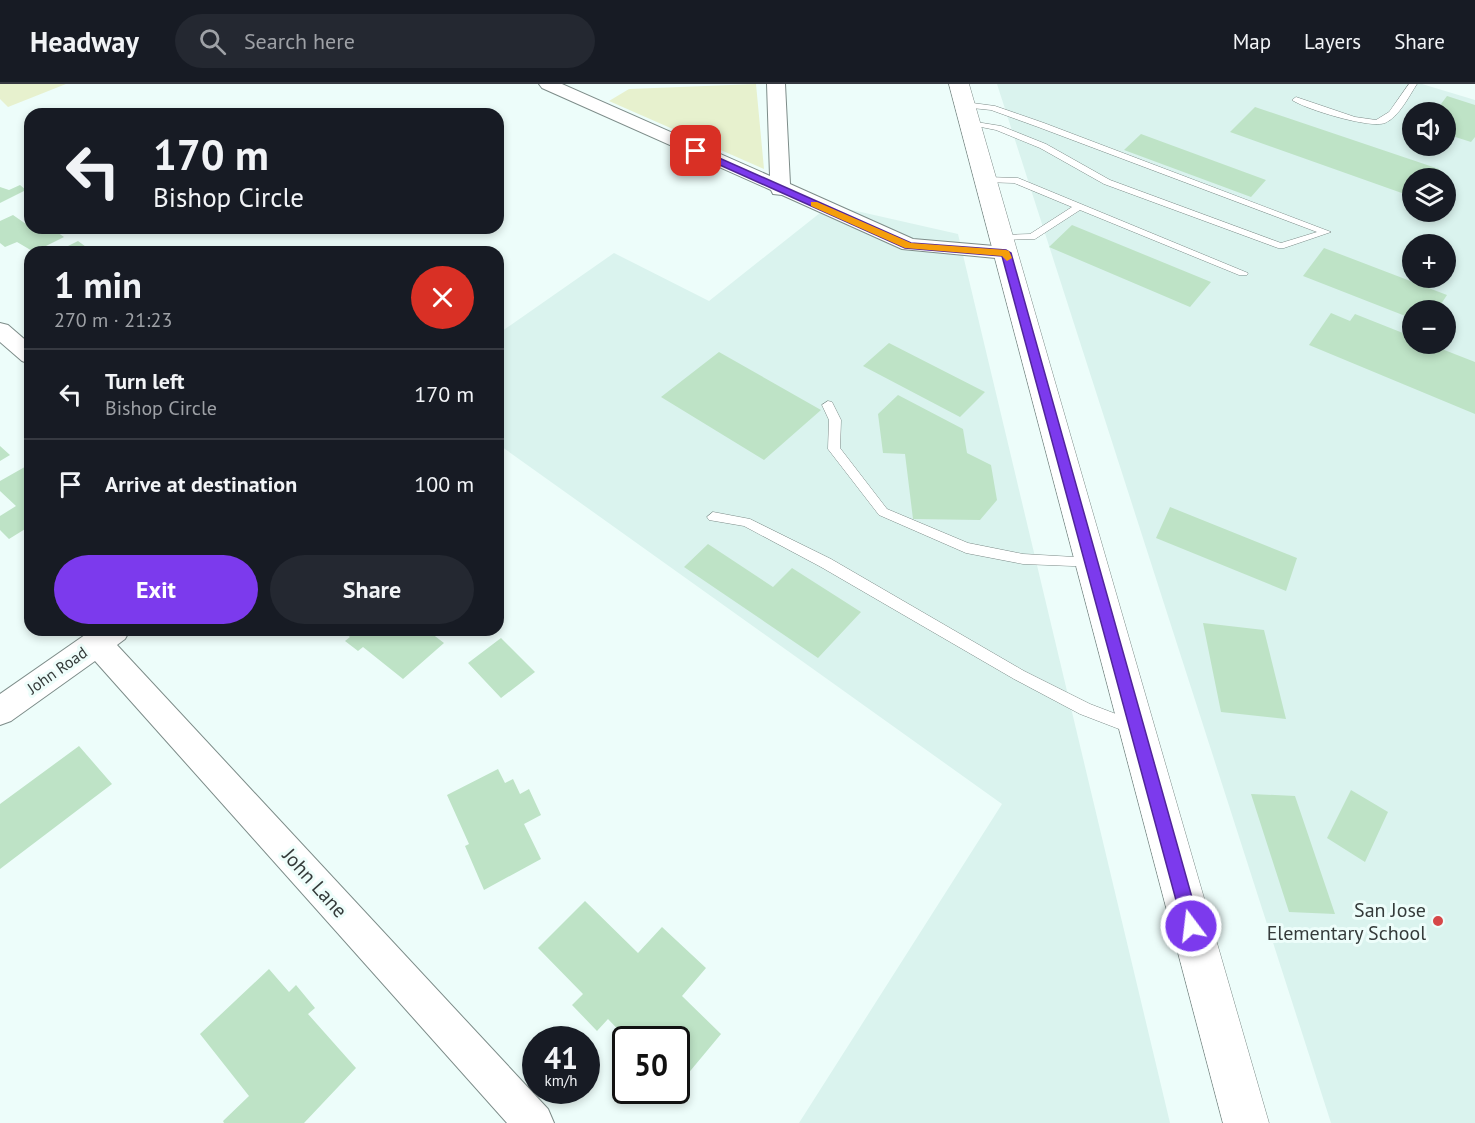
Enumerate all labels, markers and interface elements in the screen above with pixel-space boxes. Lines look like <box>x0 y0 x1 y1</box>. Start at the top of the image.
search box <box>175 14 595 68</box>
text: Headway <box>30 23 139 60</box>
icon: search <box>196 25 229 58</box>
text: Search here <box>244 27 355 55</box>
text: Map <box>1233 28 1271 55</box>
text: Layers <box>1304 28 1361 55</box>
text: Share <box>1394 28 1445 55</box>
map controls <box>1402 102 1456 354</box>
button: sound <box>1402 102 1456 156</box>
pin <box>670 125 721 176</box>
text: 170 m <box>153 127 269 182</box>
icon: left <box>54 132 132 210</box>
icon: arrive <box>679 134 712 167</box>
button: layers <box>1402 168 1456 222</box>
text: Bishop Circle <box>153 180 304 214</box>
button: + <box>1402 234 1456 288</box>
text: 1 min <box>54 261 142 308</box>
button: close <box>411 266 474 329</box>
button: − <box>1402 300 1456 354</box>
text: 270 m · 21:23 <box>54 307 172 333</box>
text: Turn left <box>105 367 185 395</box>
icon: left <box>54 378 87 411</box>
text: 170 m <box>414 380 474 408</box>
text: Bishop Circle <box>105 395 217 421</box>
icon: arrive <box>54 468 87 501</box>
text: Arrive at destination <box>105 470 297 498</box>
text: 100 m <box>414 470 474 498</box>
button: Exit <box>54 555 258 624</box>
button: Share <box>270 555 474 624</box>
street label: John Road <box>22 642 91 699</box>
street label: John Lane <box>276 842 353 923</box>
position arrow <box>1159 894 1223 958</box>
place label: San Jose Elementary School <box>1267 897 1426 946</box>
marker: San Jose Elementary School <box>1431 914 1445 928</box>
speed limit sign: 50 <box>612 1026 690 1104</box>
text: 41 <box>544 1038 578 1077</box>
text: km/h <box>545 1071 577 1090</box>

